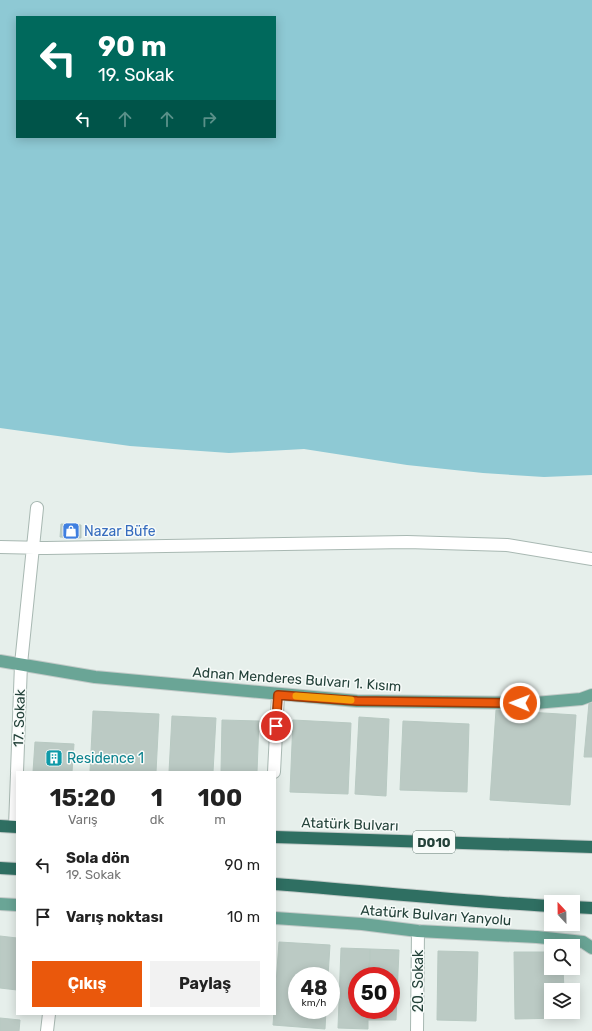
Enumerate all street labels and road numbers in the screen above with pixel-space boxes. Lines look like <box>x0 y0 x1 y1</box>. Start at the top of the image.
street label: Adnan Menderes Bulvarı 1. Kısım <box>192 664 402 695</box>
street label: 17. Sokak <box>10 688 29 747</box>
street label: Atatürk Bulvarı <box>301 814 399 835</box>
road number: D010 <box>413 831 455 853</box>
street label: Atatürk Bulvarı Yanyolu <box>360 902 512 929</box>
street label: 20. Sokak <box>410 949 427 1012</box>

